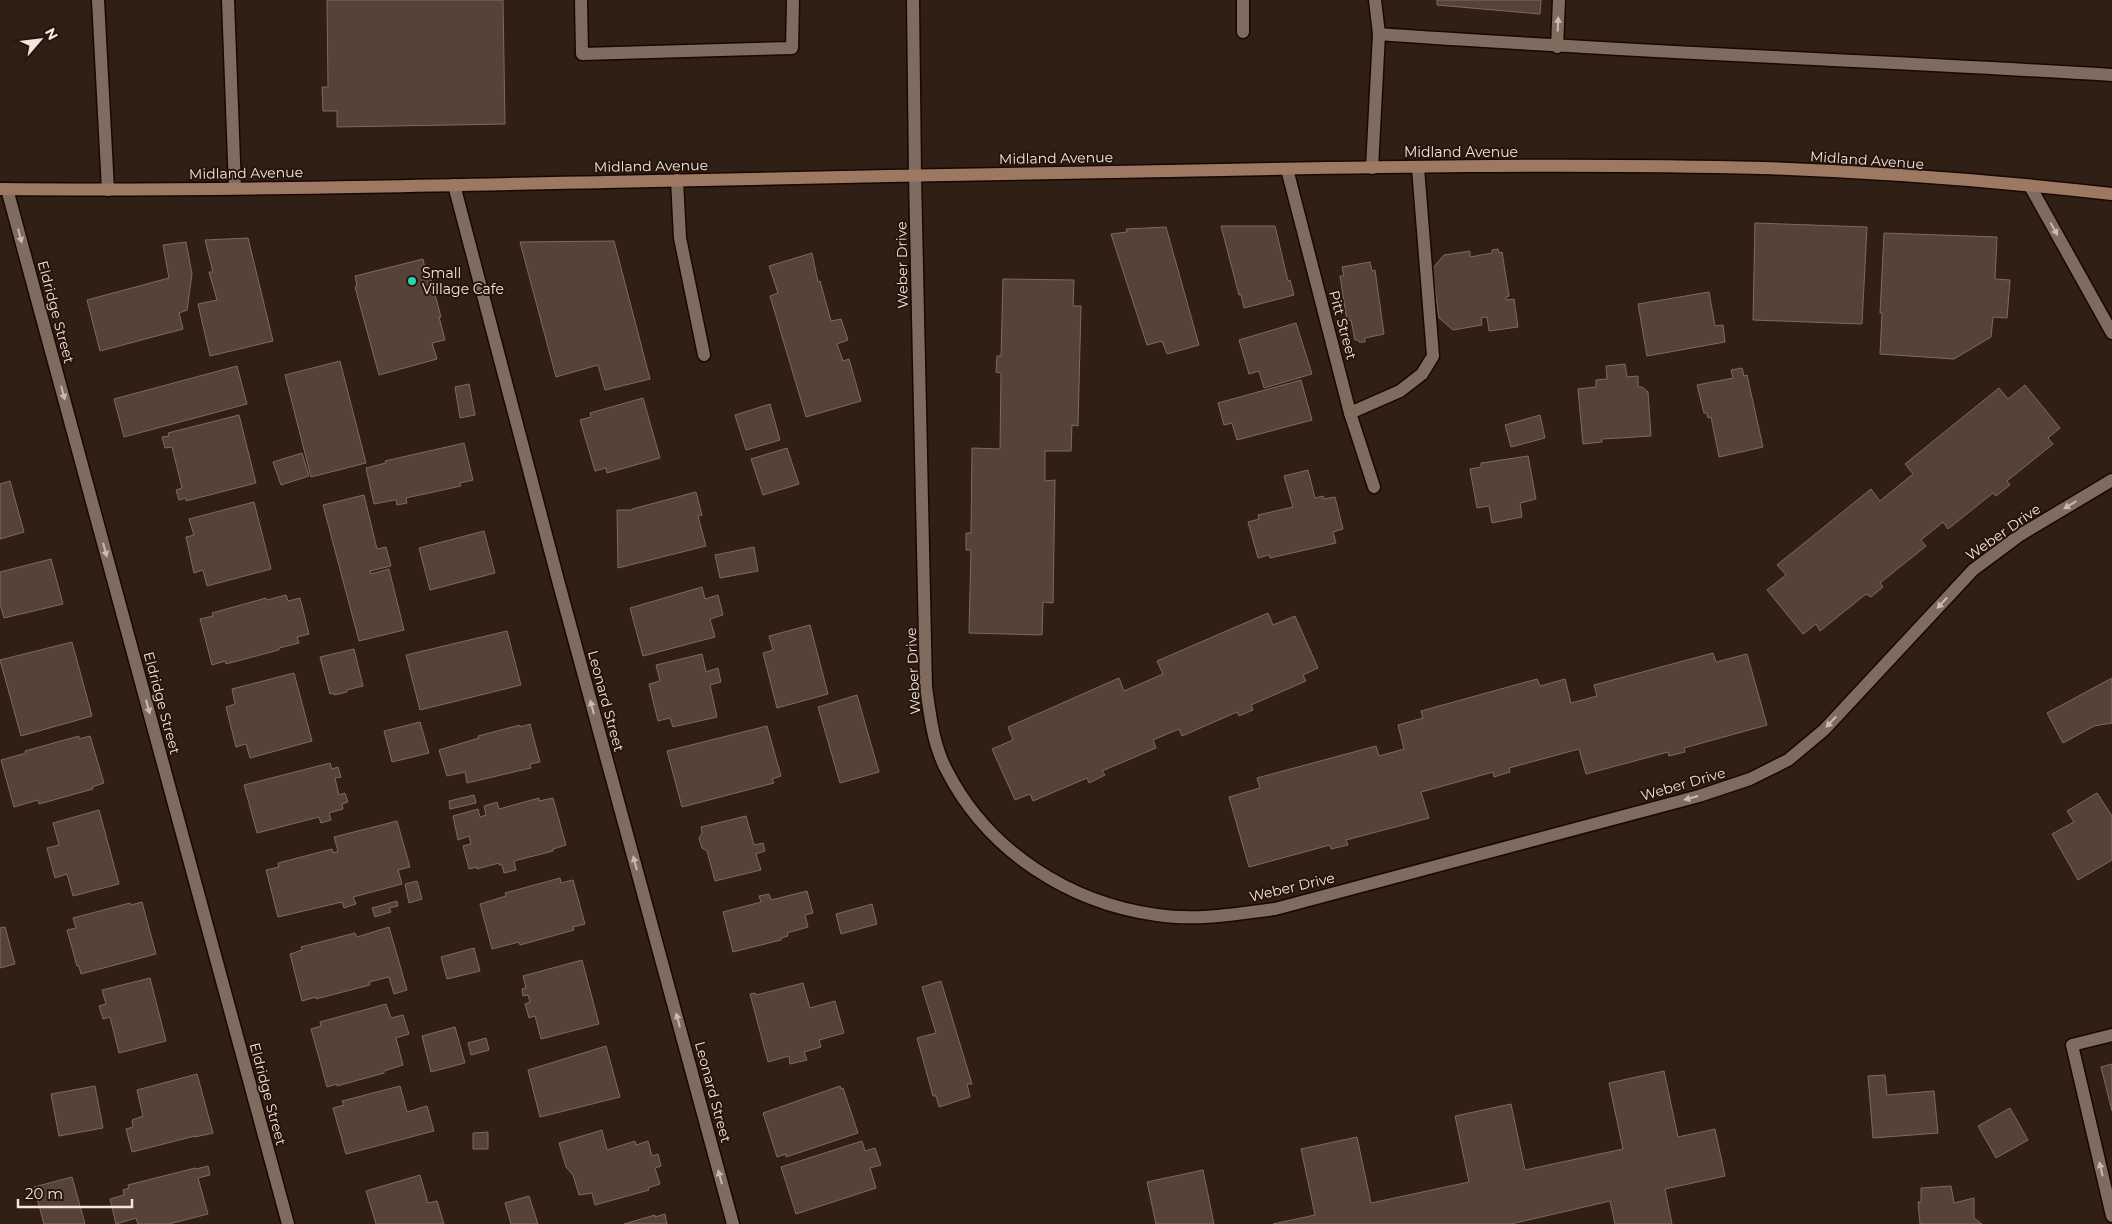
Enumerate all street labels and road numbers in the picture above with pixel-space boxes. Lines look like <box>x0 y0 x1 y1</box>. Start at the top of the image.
street label: Midland Avenue <box>1404 143 1518 161</box>
street label: Midland Avenue <box>1809 147 1925 173</box>
street label: Midland Avenue <box>999 148 1113 168</box>
street label: Midland Avenue <box>594 156 708 176</box>
street label: Midland Avenue <box>189 163 303 183</box>
street label: Weber Drive <box>892 221 912 309</box>
street label: Eldridge Street <box>34 259 78 366</box>
street label: Pitt Street <box>1325 288 1361 362</box>
street label: Weber Drive <box>1962 500 2044 564</box>
street label: Weber Drive <box>902 627 924 715</box>
street label: Leonard Street <box>584 648 628 754</box>
street label: Eldridge Street <box>140 650 184 757</box>
street label: Weber Drive <box>1639 763 1727 805</box>
street label: Weber Drive <box>1248 868 1336 906</box>
street label: Leonard Street <box>691 1039 735 1145</box>
street label: Eldridge Street <box>246 1041 290 1148</box>

